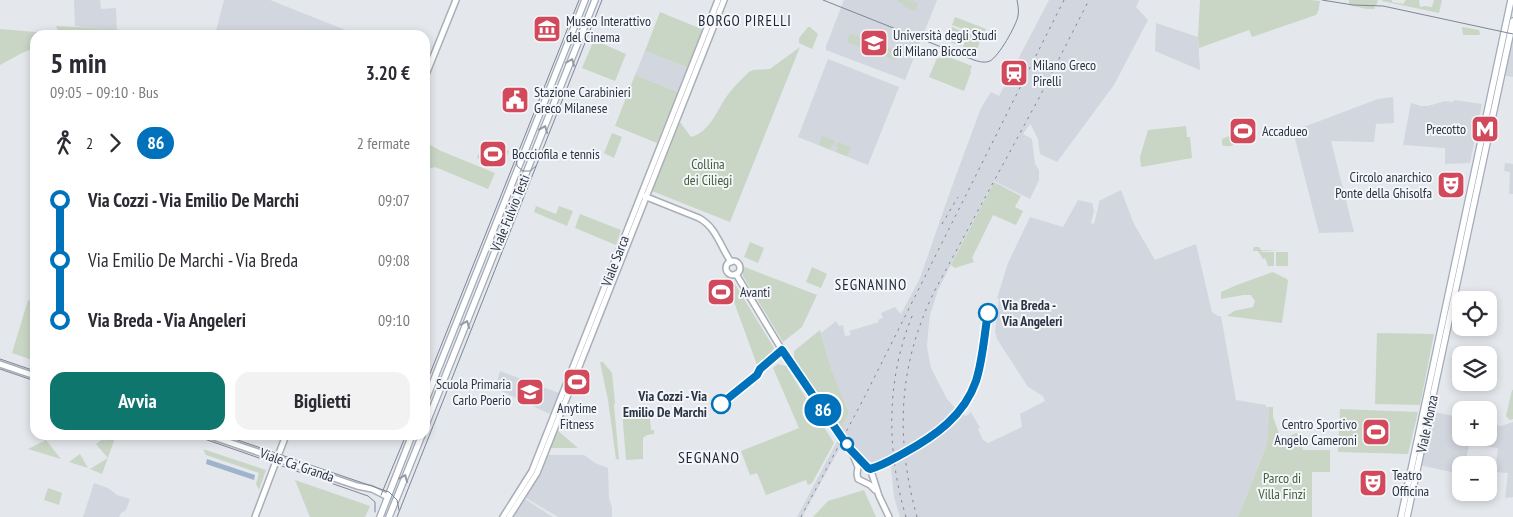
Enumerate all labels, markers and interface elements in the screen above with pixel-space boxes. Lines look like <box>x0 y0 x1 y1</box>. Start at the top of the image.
district label: BORGO PIRELLI <box>698 11 792 30</box>
place label: Museo Interattivo del Cinema <box>566 12 651 46</box>
museum icon: Museo Interattivo del Cinema <box>532 14 562 44</box>
place label: Università degli Studi di Milano Bicocca <box>893 26 997 60</box>
school or university icon: Università degli Studi di Milano Bicocca <box>859 28 889 58</box>
text: 5 min <box>50 44 107 81</box>
place label: Milano Greco Pirelli <box>1033 56 1096 90</box>
one-way arrow <box>565 58 575 66</box>
station icon: Milano Greco Pirelli <box>999 58 1029 88</box>
text: 3.20 € <box>366 61 410 85</box>
text: 09:05 – 09:10 · Bus <box>50 82 158 102</box>
place label: Stazione Carabinieri Greco Milanese <box>534 83 631 117</box>
public building icon: Stazione Carabinieri Greco Milanese <box>500 85 530 115</box>
metro station icon: Precotto <box>1470 114 1500 144</box>
sports icon: Accadueo <box>1228 116 1258 146</box>
place label: Precotto <box>1426 120 1466 138</box>
place label: Accadueo <box>1262 122 1308 140</box>
one-way arrow <box>538 125 548 134</box>
icon: walk <box>50 129 78 157</box>
icon: forward <box>101 129 129 157</box>
text: 86 <box>147 131 164 154</box>
text: 2 <box>86 133 93 153</box>
text: 2 fermate <box>357 133 410 153</box>
sports icon: Bocciofila e tennis <box>478 139 508 169</box>
place label: Bocciofila e tennis <box>512 145 600 163</box>
park label: Collina dei Ciliegi <box>684 155 732 189</box>
place label: Circolo anarchico Ponte della Ghisolfa <box>1335 168 1432 202</box>
theatre icon: Circolo anarchico Ponte della Ghisolfa <box>1436 170 1466 200</box>
street label: Viale Fulvio Testi <box>486 172 534 255</box>
text: Via Cozzi - Via Emilio De Marchi <box>88 188 299 212</box>
text: 09:07 <box>378 190 410 210</box>
street label: Viale Sarca <box>597 233 633 290</box>
text: Via Emilio De Marchi - Via Breda <box>88 248 298 272</box>
text: 09:08 <box>378 250 410 270</box>
district label: SEGNANINO <box>835 275 907 294</box>
sports icon: Avanti <box>706 277 736 307</box>
place label: Avanti <box>740 283 770 301</box>
map controls <box>1452 291 1497 501</box>
button: locate <box>1452 291 1497 336</box>
place label: Via Breda - Via Angeleri <box>1001 296 1063 330</box>
marker: Via Breda - Via Angeleri <box>978 303 998 323</box>
text: Via Breda - Via Angeleri <box>88 308 246 332</box>
text: 09:10 <box>378 310 410 330</box>
one-way arrow <box>460 321 470 329</box>
button: layers <box>1452 346 1497 391</box>
sports icon: Anytime Fitness <box>562 367 592 397</box>
button: Avvia <box>50 372 225 430</box>
button: Biglietti <box>235 372 410 430</box>
place label: Scuola Primaria Carlo Poerio <box>436 375 511 409</box>
school or university icon: Scuola Primaria Carlo Poerio <box>515 377 545 407</box>
place label: Via Cozzi - Via Emilio De Marchi <box>623 387 707 421</box>
street label: Viale Monza <box>1412 393 1442 456</box>
marker: Via Cozzi - Via Emilio De Marchi <box>711 394 731 414</box>
line badge: 86 <box>800 394 846 426</box>
text: 86 <box>814 398 832 421</box>
place label: Anytime Fitness <box>557 399 597 433</box>
button: + <box>1452 401 1497 446</box>
place label: Centro Sportivo Angelo Cameroni <box>1274 415 1357 449</box>
sports icon: Centro Sportivo Angelo Cameroni <box>1361 417 1391 447</box>
unlabelled marker <box>840 437 854 451</box>
street label: Viale Ca' Granda <box>256 444 337 486</box>
district label: SEGNANO <box>678 447 740 467</box>
button: − <box>1452 456 1497 501</box>
place label: Teatro Officina <box>1392 466 1429 500</box>
theatre icon: Teatro Officina <box>1358 468 1388 498</box>
park label: Parco di Villa Finzi <box>1257 469 1306 503</box>
one-way arrow <box>398 474 409 483</box>

